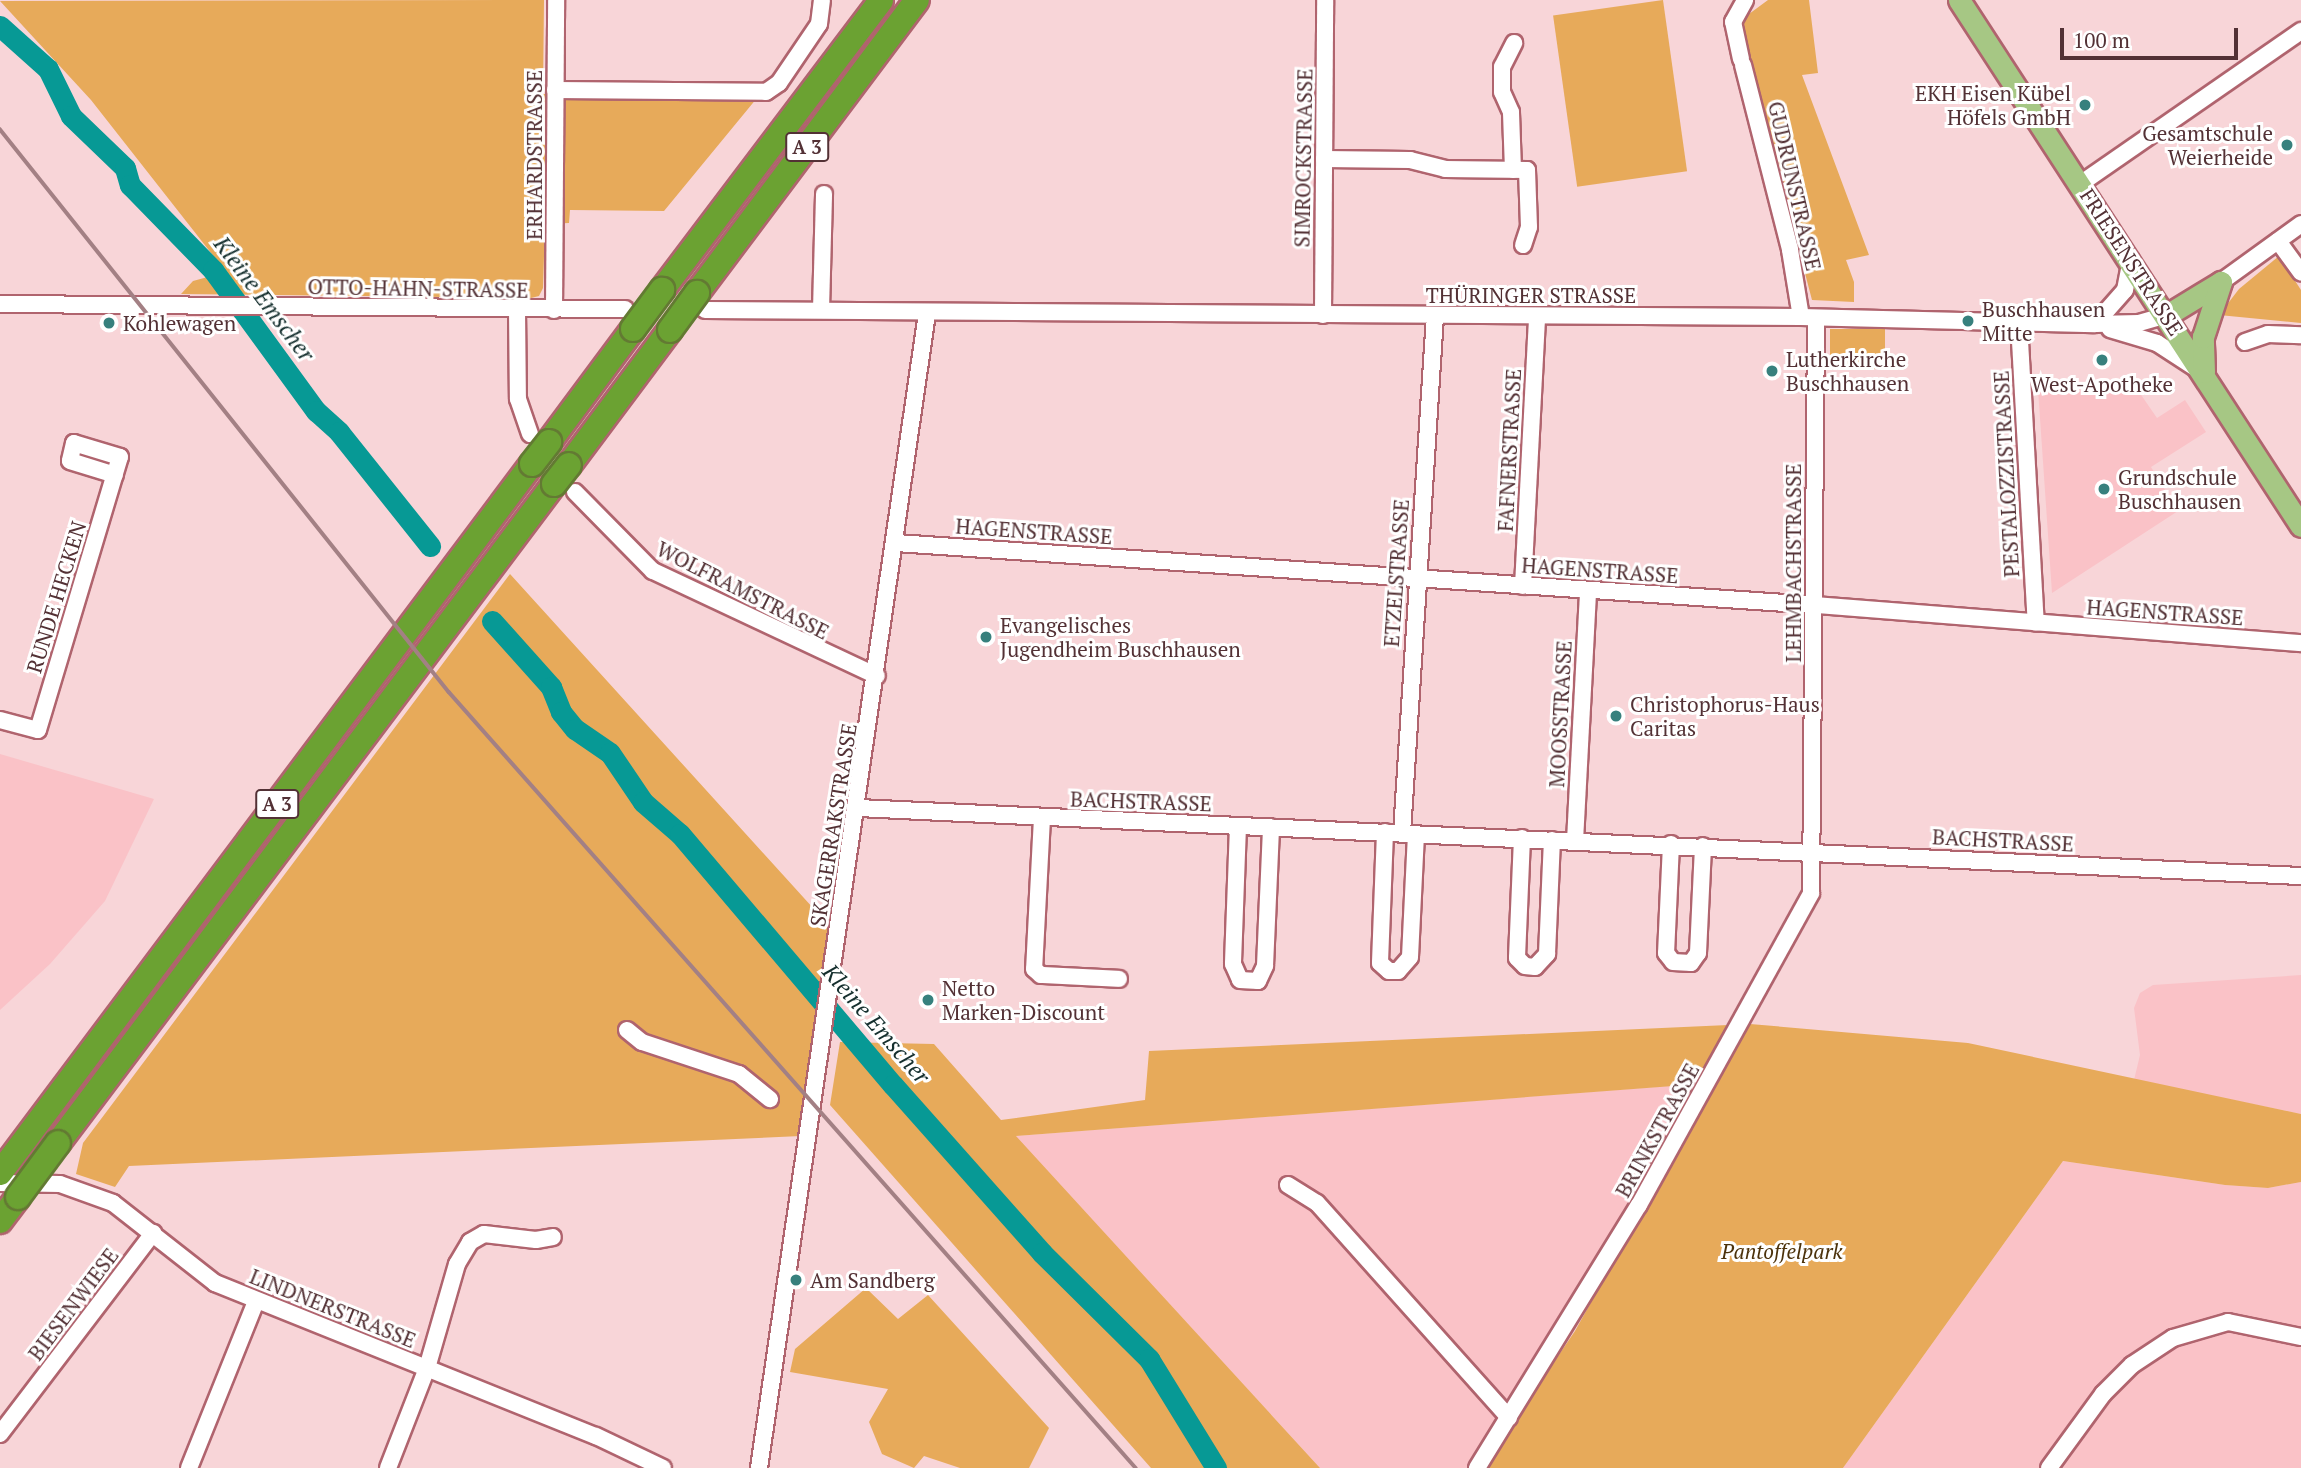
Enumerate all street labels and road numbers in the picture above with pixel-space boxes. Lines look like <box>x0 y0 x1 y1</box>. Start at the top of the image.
street label: SIMROCKSTRASSE <box>1289 68 1317 248</box>
street label: ERHARDSTRASSE <box>521 70 547 240</box>
street label: GUDRUNSTRASSE <box>1763 99 1827 273</box>
road number: A 3 <box>784 132 830 162</box>
street label: FRIESENSTRASSE <box>2075 184 2189 340</box>
street label: OTTO-HAHN-STRASSE <box>307 273 529 303</box>
street label: THÜRINGER STRASSE <box>1426 282 1636 308</box>
street label: FAFNERSTRASSE <box>1492 368 1526 532</box>
street label: PESTALOZZISTRASSE <box>1988 370 2024 578</box>
street label: LEHMBACHSTRASSE <box>1780 464 1806 662</box>
street label: ETZELSTRASSE <box>1378 498 1414 648</box>
street label: HAGENSTRASSE <box>955 513 1113 549</box>
street label: RUNDE HECKEN <box>21 518 91 676</box>
street label: WOLFRAMSTRASSE <box>653 536 833 644</box>
street label: HAGENSTRASSE <box>1521 552 1679 588</box>
street label: HAGENSTRASSE <box>2086 594 2244 630</box>
street label: MOOSSTRASSE <box>1544 640 1576 788</box>
street label: SKAGERRAKSTRASSE <box>804 721 862 929</box>
street label: BACHSTRASSE <box>1070 786 1212 816</box>
road number: A 3 <box>254 789 300 820</box>
street label: BACHSTRASSE <box>1932 824 2074 856</box>
street label: BRINKSTRASSE <box>1610 1059 1704 1201</box>
street label: BIESENWIESE <box>23 1243 123 1365</box>
street label: LINDNERSTRASSE <box>246 1263 420 1353</box>

